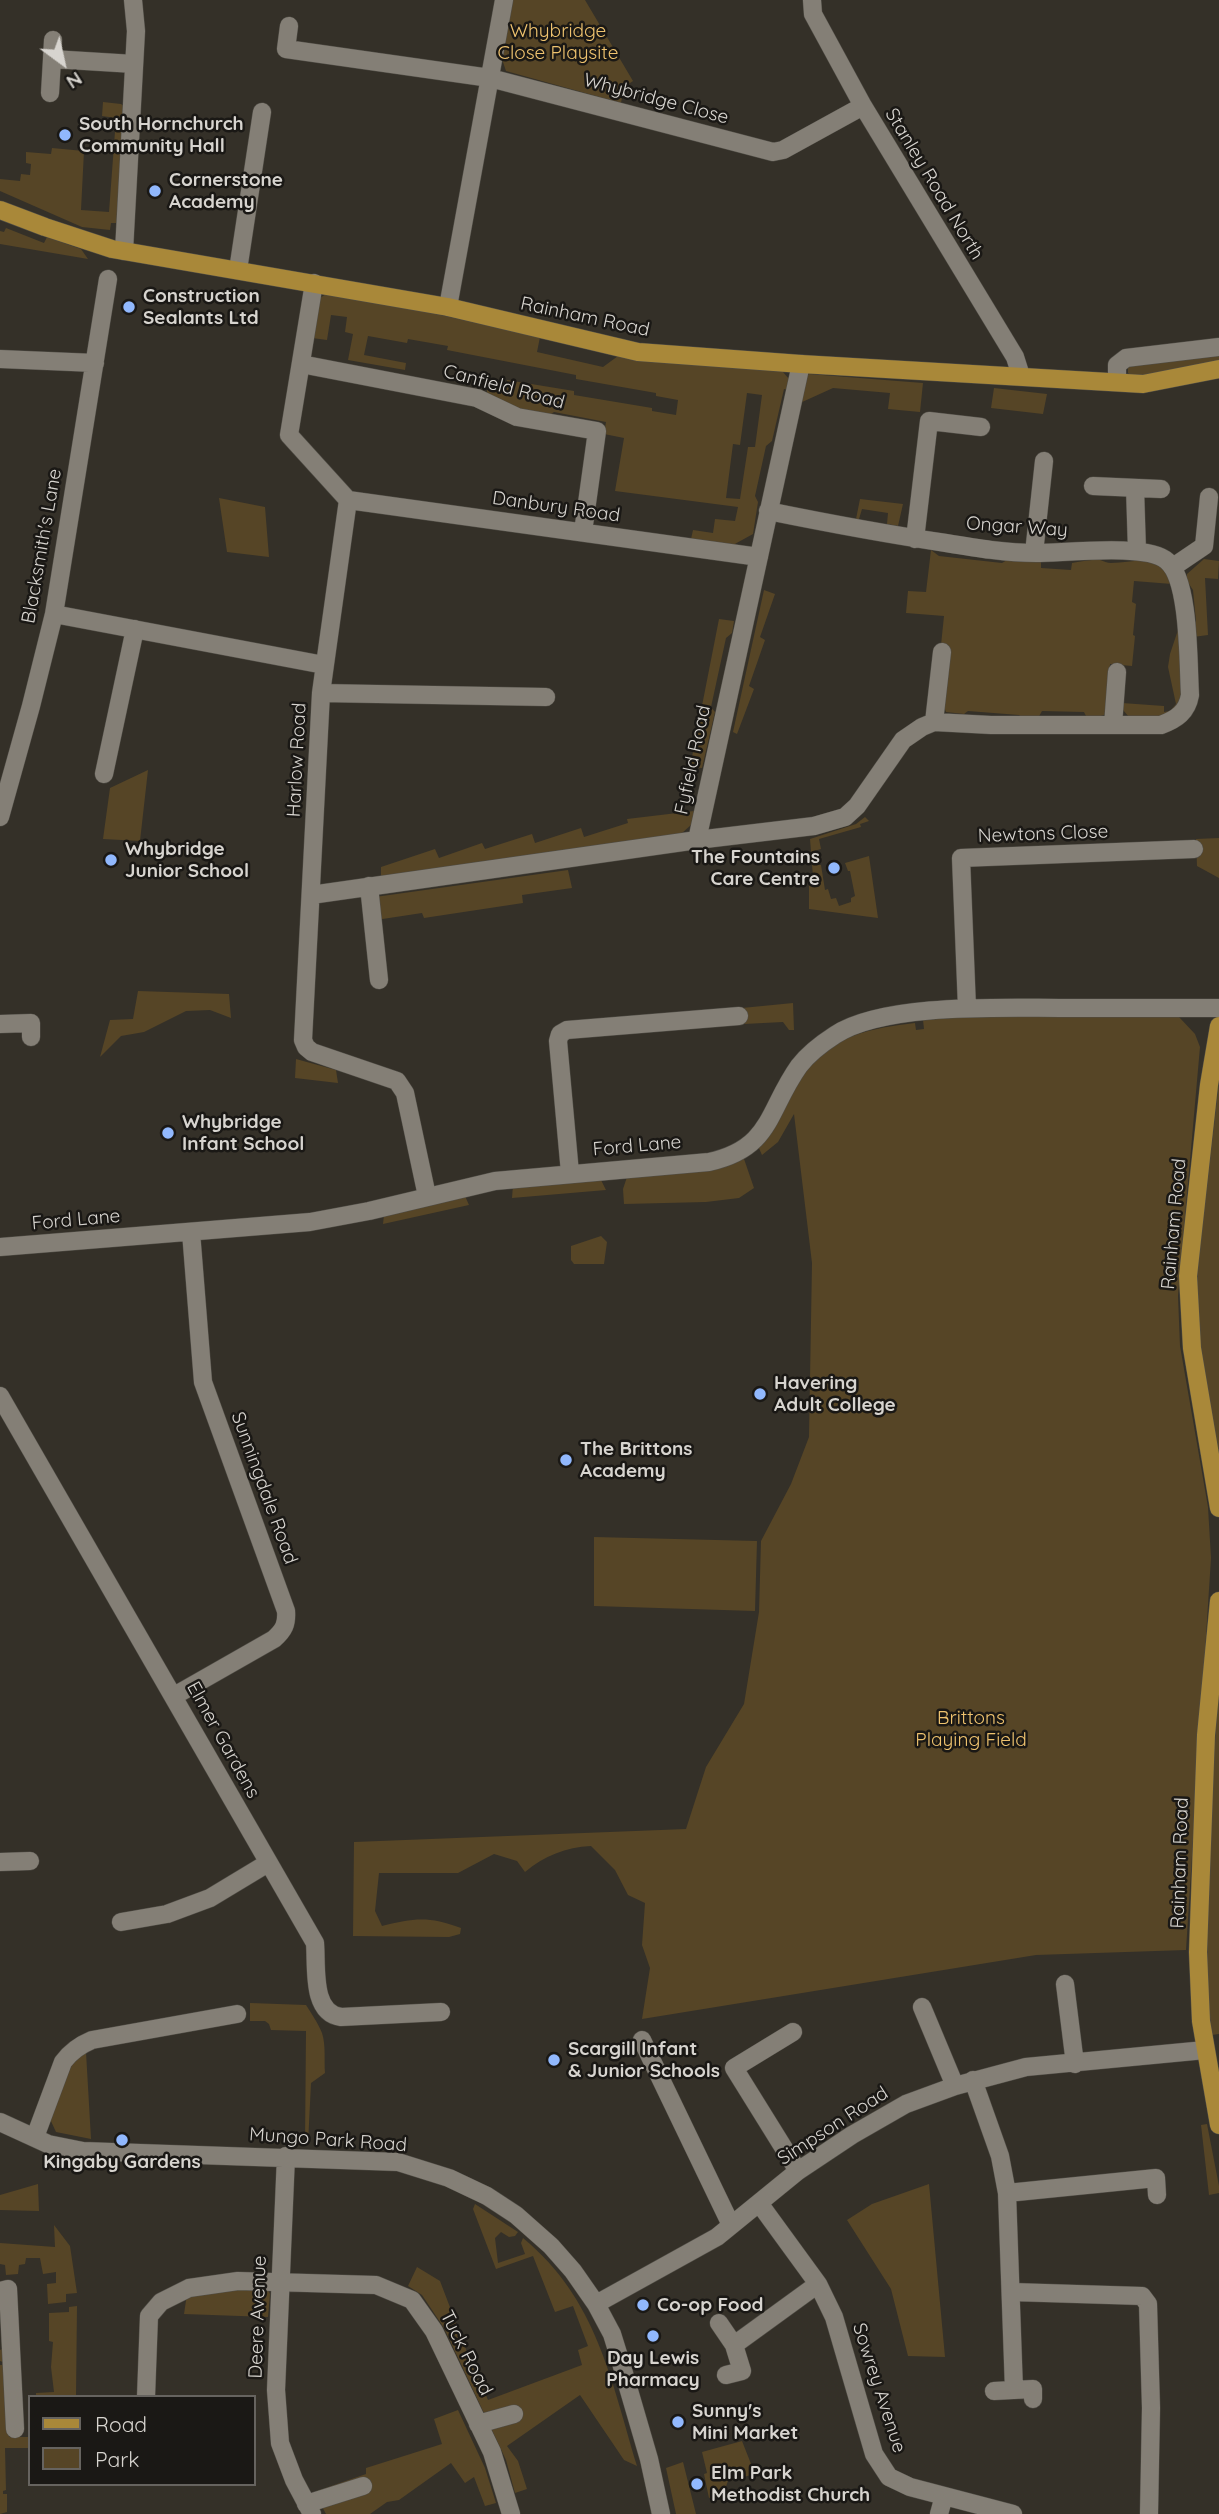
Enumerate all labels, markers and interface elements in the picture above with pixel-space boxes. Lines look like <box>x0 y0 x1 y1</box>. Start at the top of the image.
park label: Whybridge Close Playsite <box>498 20 618 64</box>
north arrow <box>28 28 98 98</box>
text: N <box>62 67 87 94</box>
street label: Whybridge Close <box>581 69 731 129</box>
street label: Stanley Road North <box>880 104 988 264</box>
place label: South Hornchurch Community Hall <box>79 113 244 157</box>
marker: South Hornchurch Community Hall <box>57 127 73 143</box>
place label: Cornerstone Academy <box>169 169 283 213</box>
marker: Cornerstone Academy <box>147 183 163 199</box>
place label: Construction Sealants Ltd <box>143 285 260 329</box>
street label: Rainham Road <box>518 292 652 342</box>
marker: Construction Sealants Ltd <box>121 299 137 315</box>
street label: Canfield Road <box>441 360 567 414</box>
street label: Blacksmith's Lane <box>17 467 67 625</box>
street label: Danbury Road <box>491 487 621 527</box>
street label: Ongar Way <box>965 512 1069 542</box>
street label: Harlow Road <box>283 702 311 818</box>
street label: Fyfield Road <box>670 703 716 817</box>
street label: Newtons Close <box>977 820 1109 848</box>
place label: Whybridge Junior School <box>125 838 249 882</box>
place label: The Fountains Care Centre <box>691 846 820 890</box>
marker: Whybridge Junior School <box>103 852 119 868</box>
marker: The Fountains Care Centre <box>826 860 842 876</box>
place label: Whybridge Infant School <box>182 1111 304 1155</box>
marker: Whybridge Infant School <box>160 1125 176 1141</box>
street label: Ford Lane <box>592 1131 682 1161</box>
street label: Rainham Road <box>1157 1158 1191 1290</box>
street label: Ford Lane <box>31 1205 121 1235</box>
place label: Havering Adult College <box>774 1372 896 1416</box>
marker: Havering Adult College <box>752 1386 768 1402</box>
street label: Sunningdale Road <box>226 1409 302 1567</box>
place label: The Brittons Academy <box>580 1438 693 1482</box>
marker: The Brittons Academy <box>558 1452 574 1468</box>
street label: Elmer Gardens <box>182 1678 264 1802</box>
park label: Brittons Playing Field <box>915 1707 1027 1751</box>
street label: Rainham Road <box>1166 1797 1194 1929</box>
place label: Scargill Infant & Junior Schools <box>568 2038 720 2082</box>
marker: Scargill Infant & Junior Schools <box>546 2052 562 2068</box>
street label: Simpson Road <box>773 2082 893 2170</box>
street label: Mungo Park Road <box>248 2123 408 2157</box>
marker: Kingaby Gardens <box>114 2132 130 2148</box>
place label: Kingaby Gardens <box>43 2151 201 2173</box>
street label: Deere Avenue <box>244 2255 272 2379</box>
place label: Co-op Food <box>657 2294 763 2316</box>
marker: Co-op Food <box>635 2297 651 2313</box>
street label: Tuck Road <box>435 2307 497 2399</box>
street label: Sowrey Avenue <box>847 2320 911 2456</box>
marker: Day Lewis Pharmacy <box>645 2328 661 2344</box>
place label: Day Lewis Pharmacy <box>606 2347 700 2391</box>
legend <box>28 2395 256 2486</box>
place label: Sunny's Mini Market <box>692 2400 798 2444</box>
text: Road <box>95 2411 147 2437</box>
marker: Sunny's Mini Market <box>670 2414 686 2430</box>
text: Park <box>95 2446 139 2472</box>
place label: Elm Park Methodist Church <box>711 2462 870 2506</box>
marker: Elm Park Methodist Church <box>689 2476 705 2492</box>

